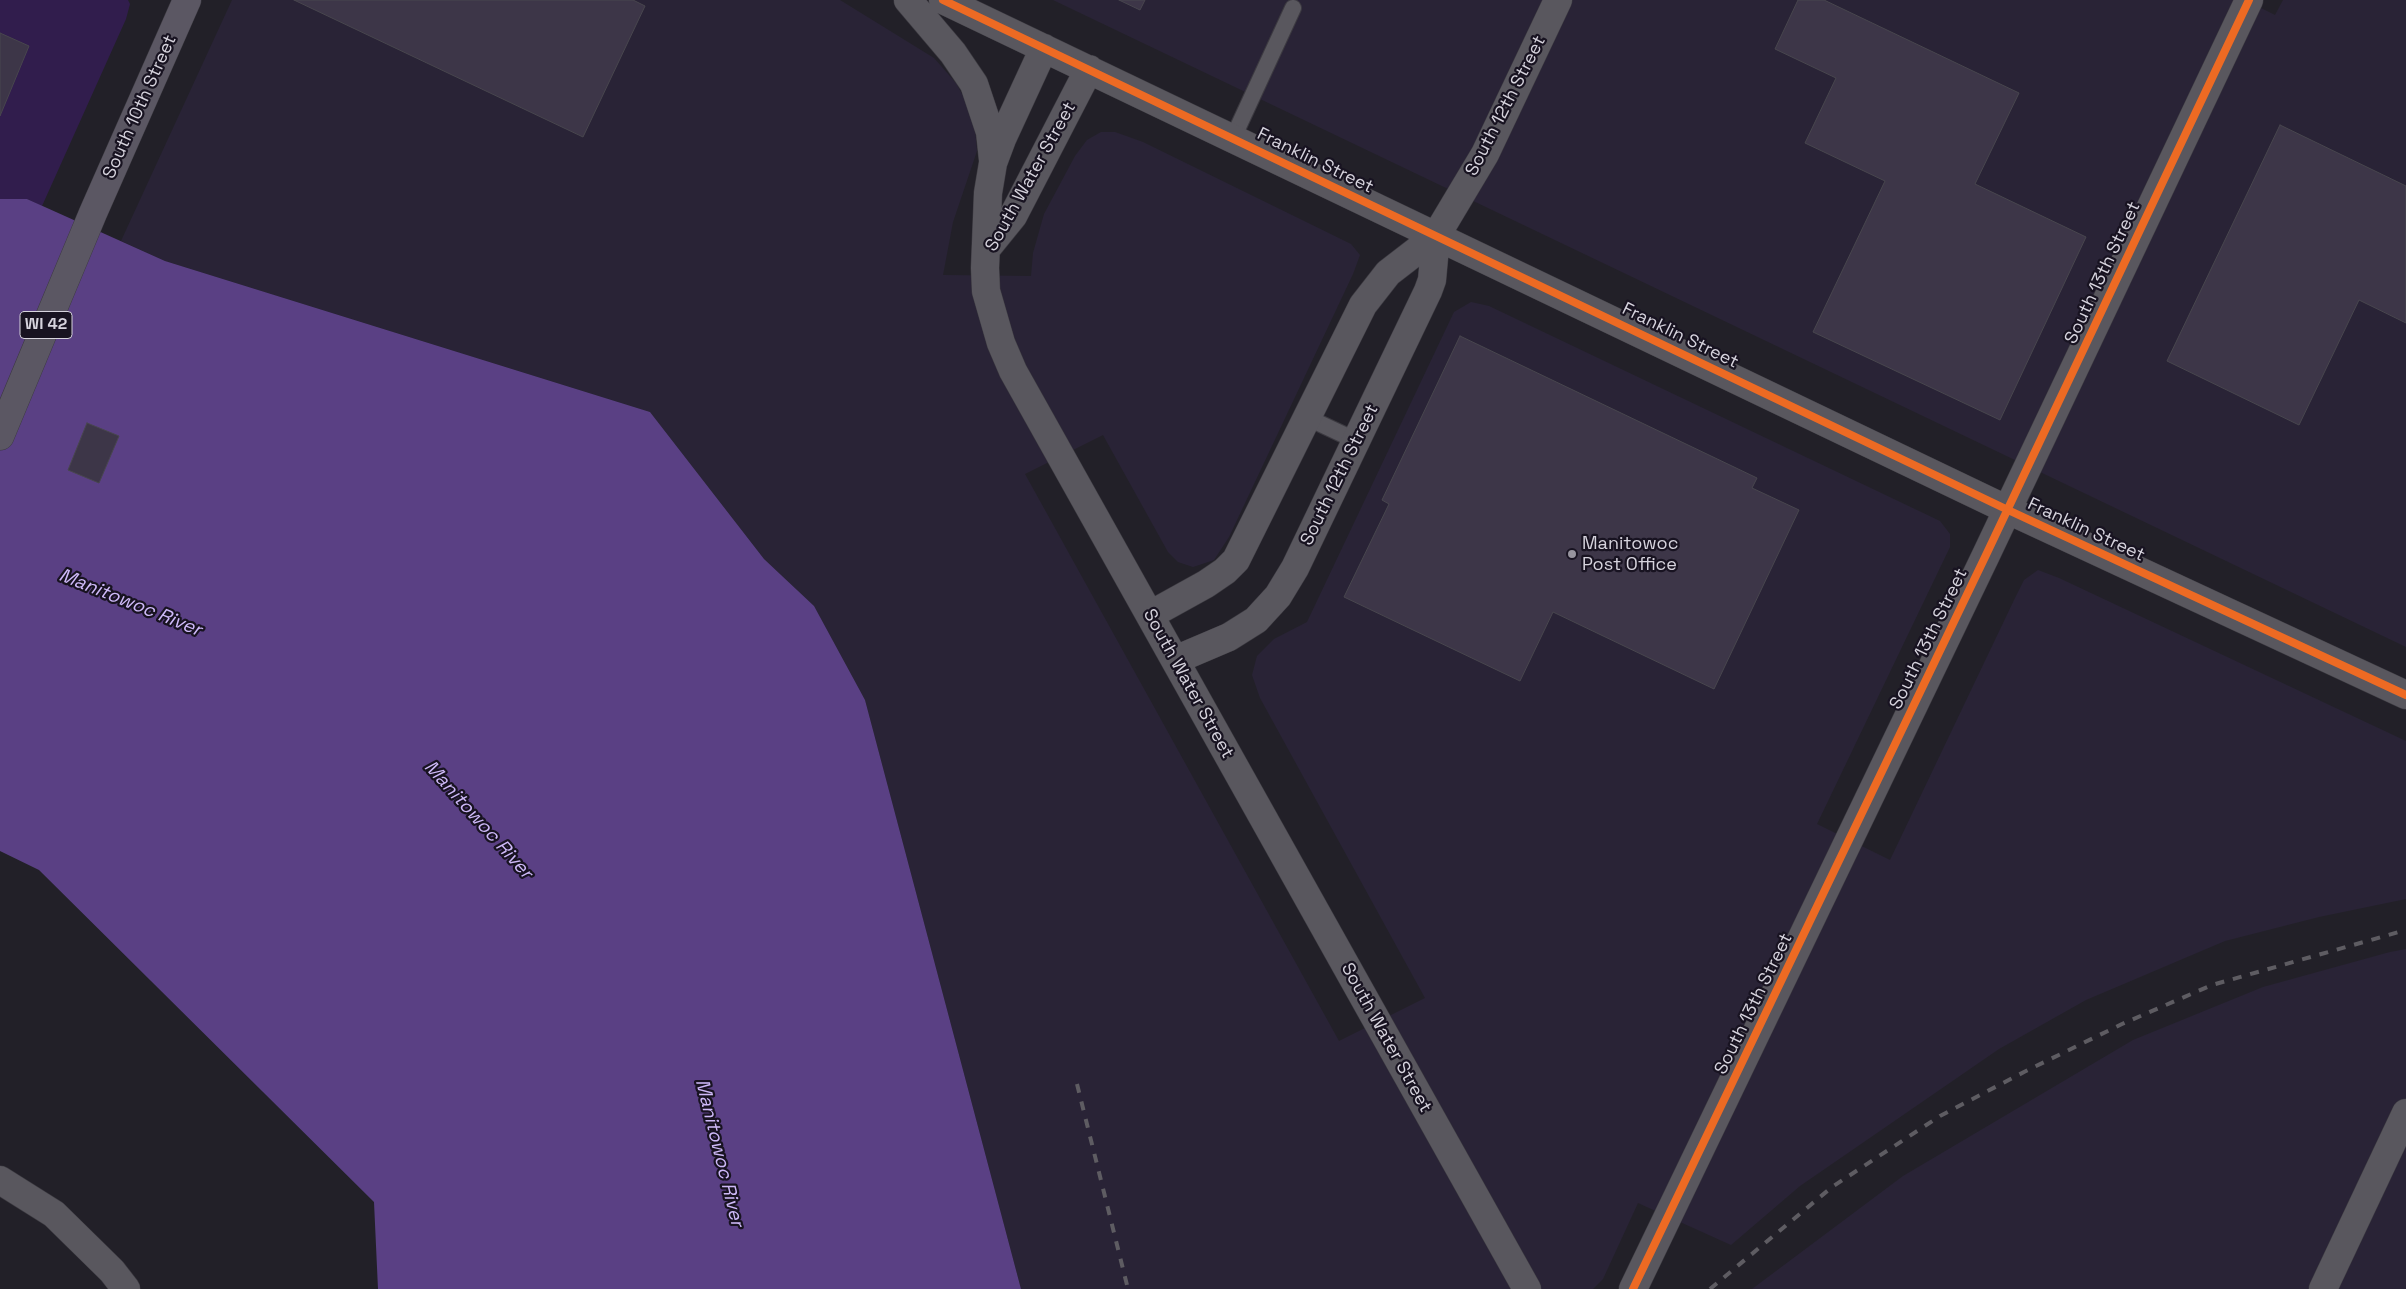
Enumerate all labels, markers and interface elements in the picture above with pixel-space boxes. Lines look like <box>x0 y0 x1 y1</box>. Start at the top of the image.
street label: South 10th Street <box>99 32 181 182</box>
street label: South 12th Street <box>1461 32 1551 180</box>
street label: South Water Street <box>981 99 1081 255</box>
street label: Franklin Street <box>1253 124 1377 198</box>
street label: South 13th Street <box>2061 198 2145 348</box>
street label: Franklin Street <box>1618 299 1742 373</box>
road number: WI 42 <box>20 312 72 338</box>
street label: South 12th Street <box>1296 401 1384 549</box>
street label: Franklin Street <box>2024 493 2148 567</box>
place label: Manitowoc Post Office <box>1582 533 1678 576</box>
marker: Manitowoc Post Office <box>1566 548 1578 560</box>
water label: Manitowoc River <box>55 564 205 642</box>
street label: South 13th Street <box>1885 565 1973 713</box>
street label: South Water Street <box>1138 606 1238 762</box>
water label: Manitowoc River <box>419 756 537 884</box>
street label: South 13th Street <box>1710 930 1798 1078</box>
street label: South Water Street <box>1336 960 1436 1116</box>
water label: Manitowoc River <box>690 1077 748 1229</box>

